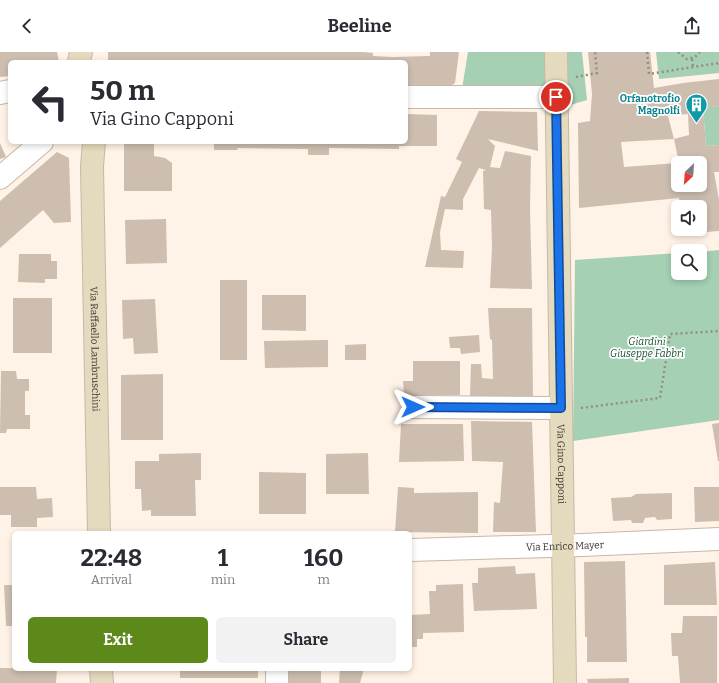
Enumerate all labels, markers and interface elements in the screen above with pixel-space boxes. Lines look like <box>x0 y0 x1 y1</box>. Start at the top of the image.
icon: back <box>16 15 38 37</box>
text: Beeline <box>327 15 392 37</box>
icon: share <box>681 15 703 37</box>
text: 50 m <box>90 74 155 107</box>
icon: left <box>24 76 76 128</box>
pin <box>539 80 573 114</box>
icon: arrive <box>545 86 567 108</box>
building icon: Orfanotrofio Magnolfi <box>683 91 709 124</box>
place label: Orfanotrofio Magnolfi <box>620 93 681 117</box>
text: Via Gino Capponi <box>90 108 234 130</box>
north arrow <box>671 156 707 192</box>
map controls <box>671 156 707 280</box>
button: sound <box>671 200 707 236</box>
button: search <box>671 244 707 280</box>
street label: Via Raffaello Lambruschini <box>87 286 102 412</box>
park label: Giardini Giuseppe Fabbri <box>610 336 684 360</box>
position arrow <box>392 386 434 428</box>
street label: Via Gino Capponi <box>554 424 567 504</box>
street label: Via Enrico Mayer <box>526 539 605 554</box>
text: 22:48 <box>81 544 142 572</box>
text: 1 <box>218 544 228 572</box>
text: 160 <box>304 544 344 572</box>
text: Arrival <box>91 572 132 587</box>
text: min <box>211 572 235 587</box>
text: m <box>317 572 330 587</box>
button: Exit <box>28 617 208 663</box>
button: Share <box>216 617 396 663</box>

